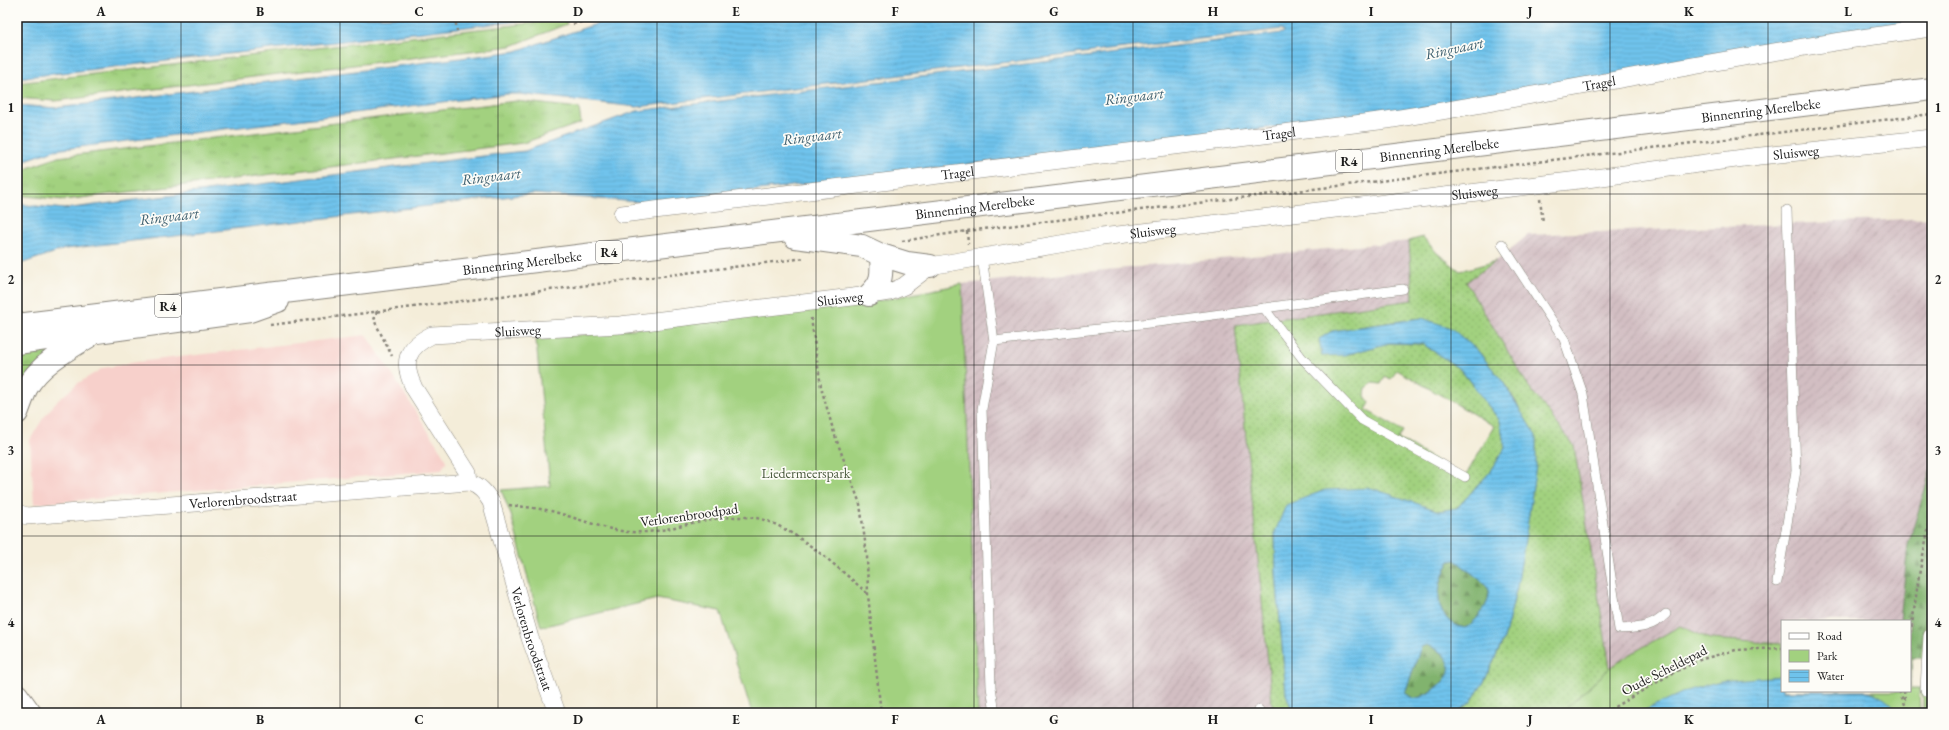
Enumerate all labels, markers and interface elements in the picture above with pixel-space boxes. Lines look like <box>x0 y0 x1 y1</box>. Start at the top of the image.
text: A <box>95 3 106 20</box>
text: B <box>256 3 264 20</box>
text: C <box>414 3 424 20</box>
text: D <box>573 3 583 20</box>
text: E <box>732 3 740 20</box>
text: F <box>891 3 899 20</box>
text: G <box>1049 3 1059 20</box>
text: H <box>1208 3 1219 20</box>
text: I <box>1369 3 1374 20</box>
text: J <box>1526 3 1533 20</box>
text: K <box>1684 3 1695 20</box>
text: L <box>1844 3 1852 20</box>
water label: Ringvaart <box>1423 32 1486 63</box>
street label: Tragel <box>1581 71 1618 95</box>
water label: Ringvaart <box>1103 83 1165 109</box>
street label: Binnenring Merelbeke <box>1700 94 1822 126</box>
text: 1 <box>8 99 15 116</box>
text: 1 <box>1935 99 1942 116</box>
street label: Tragel <box>1261 122 1297 144</box>
water label: Ringvaart <box>781 123 843 149</box>
street label: Binnenring Merelbeke <box>1379 133 1500 166</box>
street label: Sluisweg <box>1772 141 1821 164</box>
road number: R4 <box>1336 150 1362 172</box>
street label: Tragel <box>940 162 976 184</box>
water label: Ringvaart <box>460 163 522 189</box>
street label: Sluisweg <box>1451 181 1499 204</box>
street label: Binnenring Merelbeke <box>914 191 1036 223</box>
water label: Ringvaart <box>138 203 200 229</box>
street label: Sluisweg <box>1129 219 1178 242</box>
road number: R4 <box>596 241 622 263</box>
street label: Binnenring Merelbeke <box>462 246 583 279</box>
text: 2 <box>8 271 15 288</box>
text: 2 <box>1935 271 1942 288</box>
street label: Sluisweg <box>816 287 865 310</box>
road number: R4 <box>155 295 181 317</box>
street label: Sluisweg <box>494 320 542 341</box>
text: 3 <box>8 442 15 459</box>
text: 3 <box>1935 442 1942 459</box>
park label: Liedermeerspark <box>762 464 851 482</box>
street label: Verlorenbroodstraat <box>188 486 298 513</box>
street label: Verlorenbroodpad <box>639 499 740 531</box>
street label: Verlorenbroodstraat <box>507 585 557 694</box>
text: 4 <box>8 614 15 631</box>
text: 4 <box>1935 614 1942 631</box>
legend <box>1781 620 1911 692</box>
text: Road <box>1817 628 1843 644</box>
street label: Oude Scheldepad <box>1618 640 1711 699</box>
text: Park <box>1817 648 1838 664</box>
text: Water <box>1817 668 1844 684</box>
text: A <box>95 711 106 728</box>
text: B <box>256 711 264 728</box>
text: C <box>414 711 424 728</box>
text: D <box>573 711 583 728</box>
text: E <box>732 711 740 728</box>
text: F <box>891 711 899 728</box>
text: G <box>1049 711 1059 728</box>
text: H <box>1208 711 1219 728</box>
text: I <box>1369 711 1374 728</box>
text: J <box>1526 711 1533 728</box>
text: K <box>1684 711 1695 728</box>
text: L <box>1844 711 1852 728</box>

